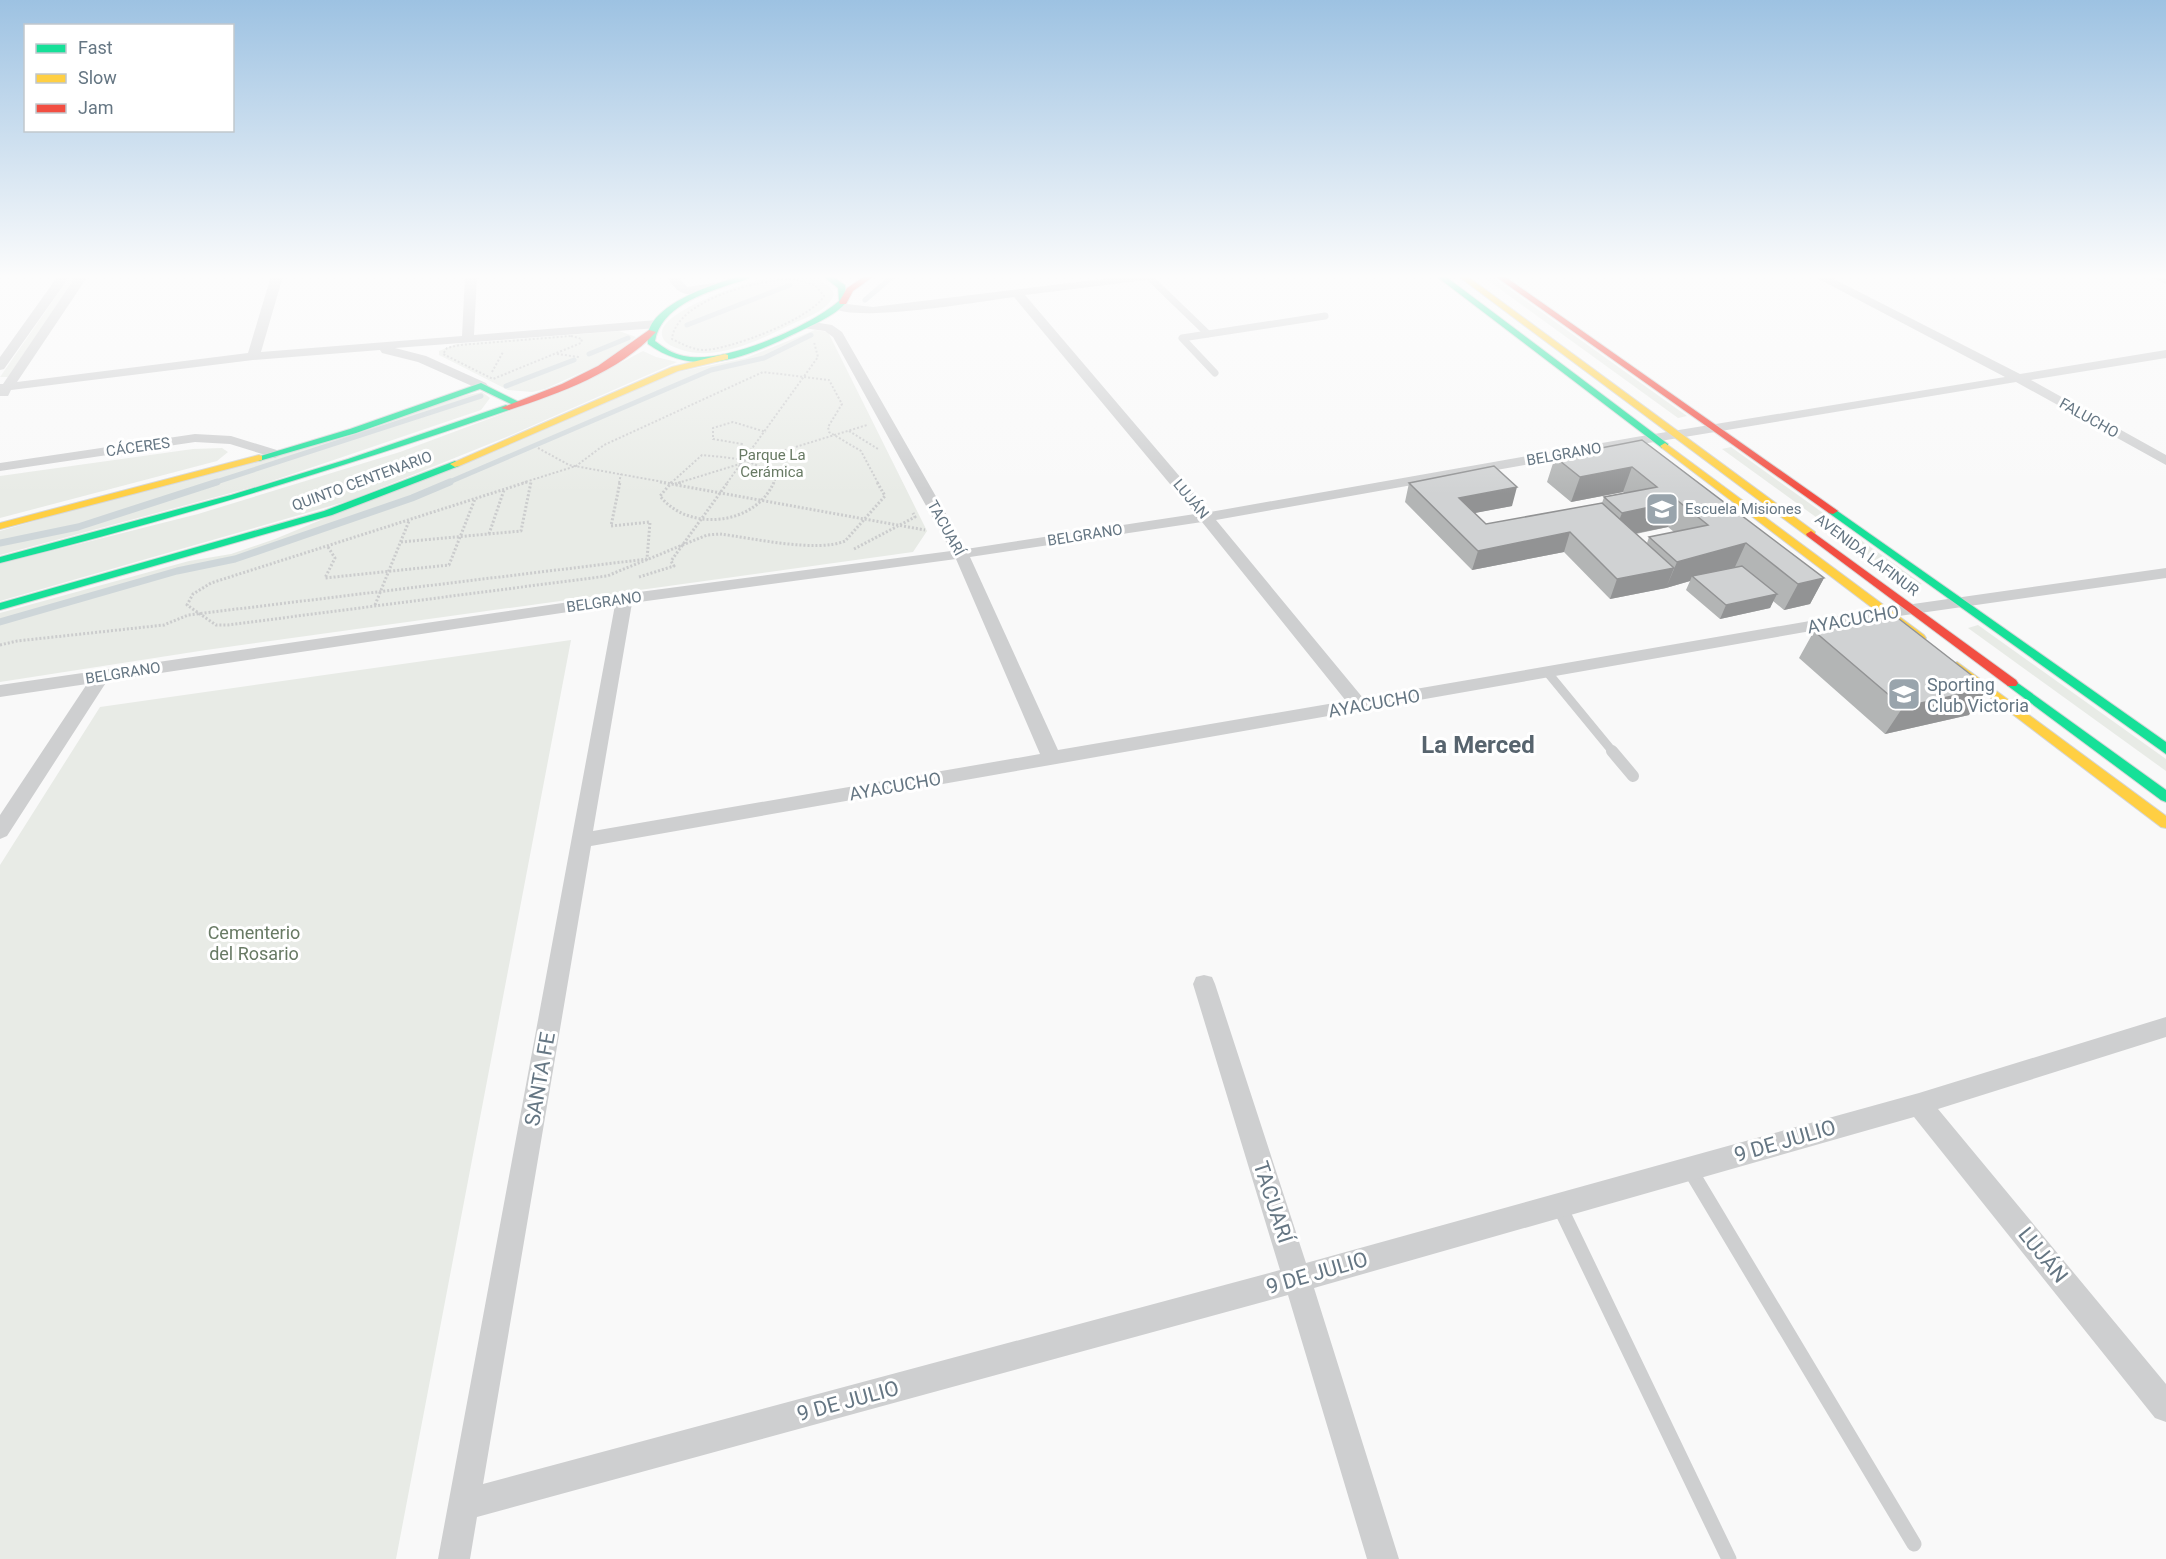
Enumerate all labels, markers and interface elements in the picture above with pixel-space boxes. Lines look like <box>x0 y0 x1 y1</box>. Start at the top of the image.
legend <box>24 24 234 132</box>
text: Fast <box>78 37 113 58</box>
text: Slow <box>78 67 117 88</box>
text: Jam <box>78 97 114 118</box>
street label: FALUCHO <box>2056 394 2122 442</box>
street label: CÁCERES <box>105 434 171 460</box>
street label: BELGRANO <box>1525 439 1603 469</box>
park label: Parque La Cerámica <box>738 446 806 481</box>
street label: QUINTO CENTENARIO <box>289 447 435 515</box>
street label: LUJÁN <box>1169 476 1213 522</box>
school or university icon: Escuela Misiones <box>1644 491 1680 527</box>
street label: TACUARÍ <box>923 497 969 560</box>
place label: Escuela Misiones <box>1685 500 1802 518</box>
street label: AVENIDA LAFINUR <box>1812 510 1922 600</box>
street label: BELGRANO <box>1046 520 1124 550</box>
street label: BELGRANO <box>565 588 643 616</box>
street label: AYACUCHO <box>1805 601 1901 637</box>
street label: BELGRANO <box>84 658 162 688</box>
place label: Sporting Club Victoria <box>1927 674 2029 716</box>
school or university icon: Sporting Club Victoria <box>1886 676 1922 712</box>
street label: AYACUCHO <box>1326 685 1422 721</box>
district label: La Merced <box>1421 731 1535 759</box>
street label: AYACUCHO <box>847 768 943 804</box>
park label: Cementerio del Rosario <box>208 922 300 964</box>
street label: SANTA FE <box>520 1030 560 1128</box>
street label: 9 DE JULIO <box>1731 1115 1839 1167</box>
street label: TACUARÍ <box>1248 1158 1298 1247</box>
street label: LUJÁN <box>2013 1222 2073 1288</box>
street label: 9 DE JULIO <box>1263 1247 1371 1299</box>
street label: 9 DE JULIO <box>794 1376 902 1426</box>

